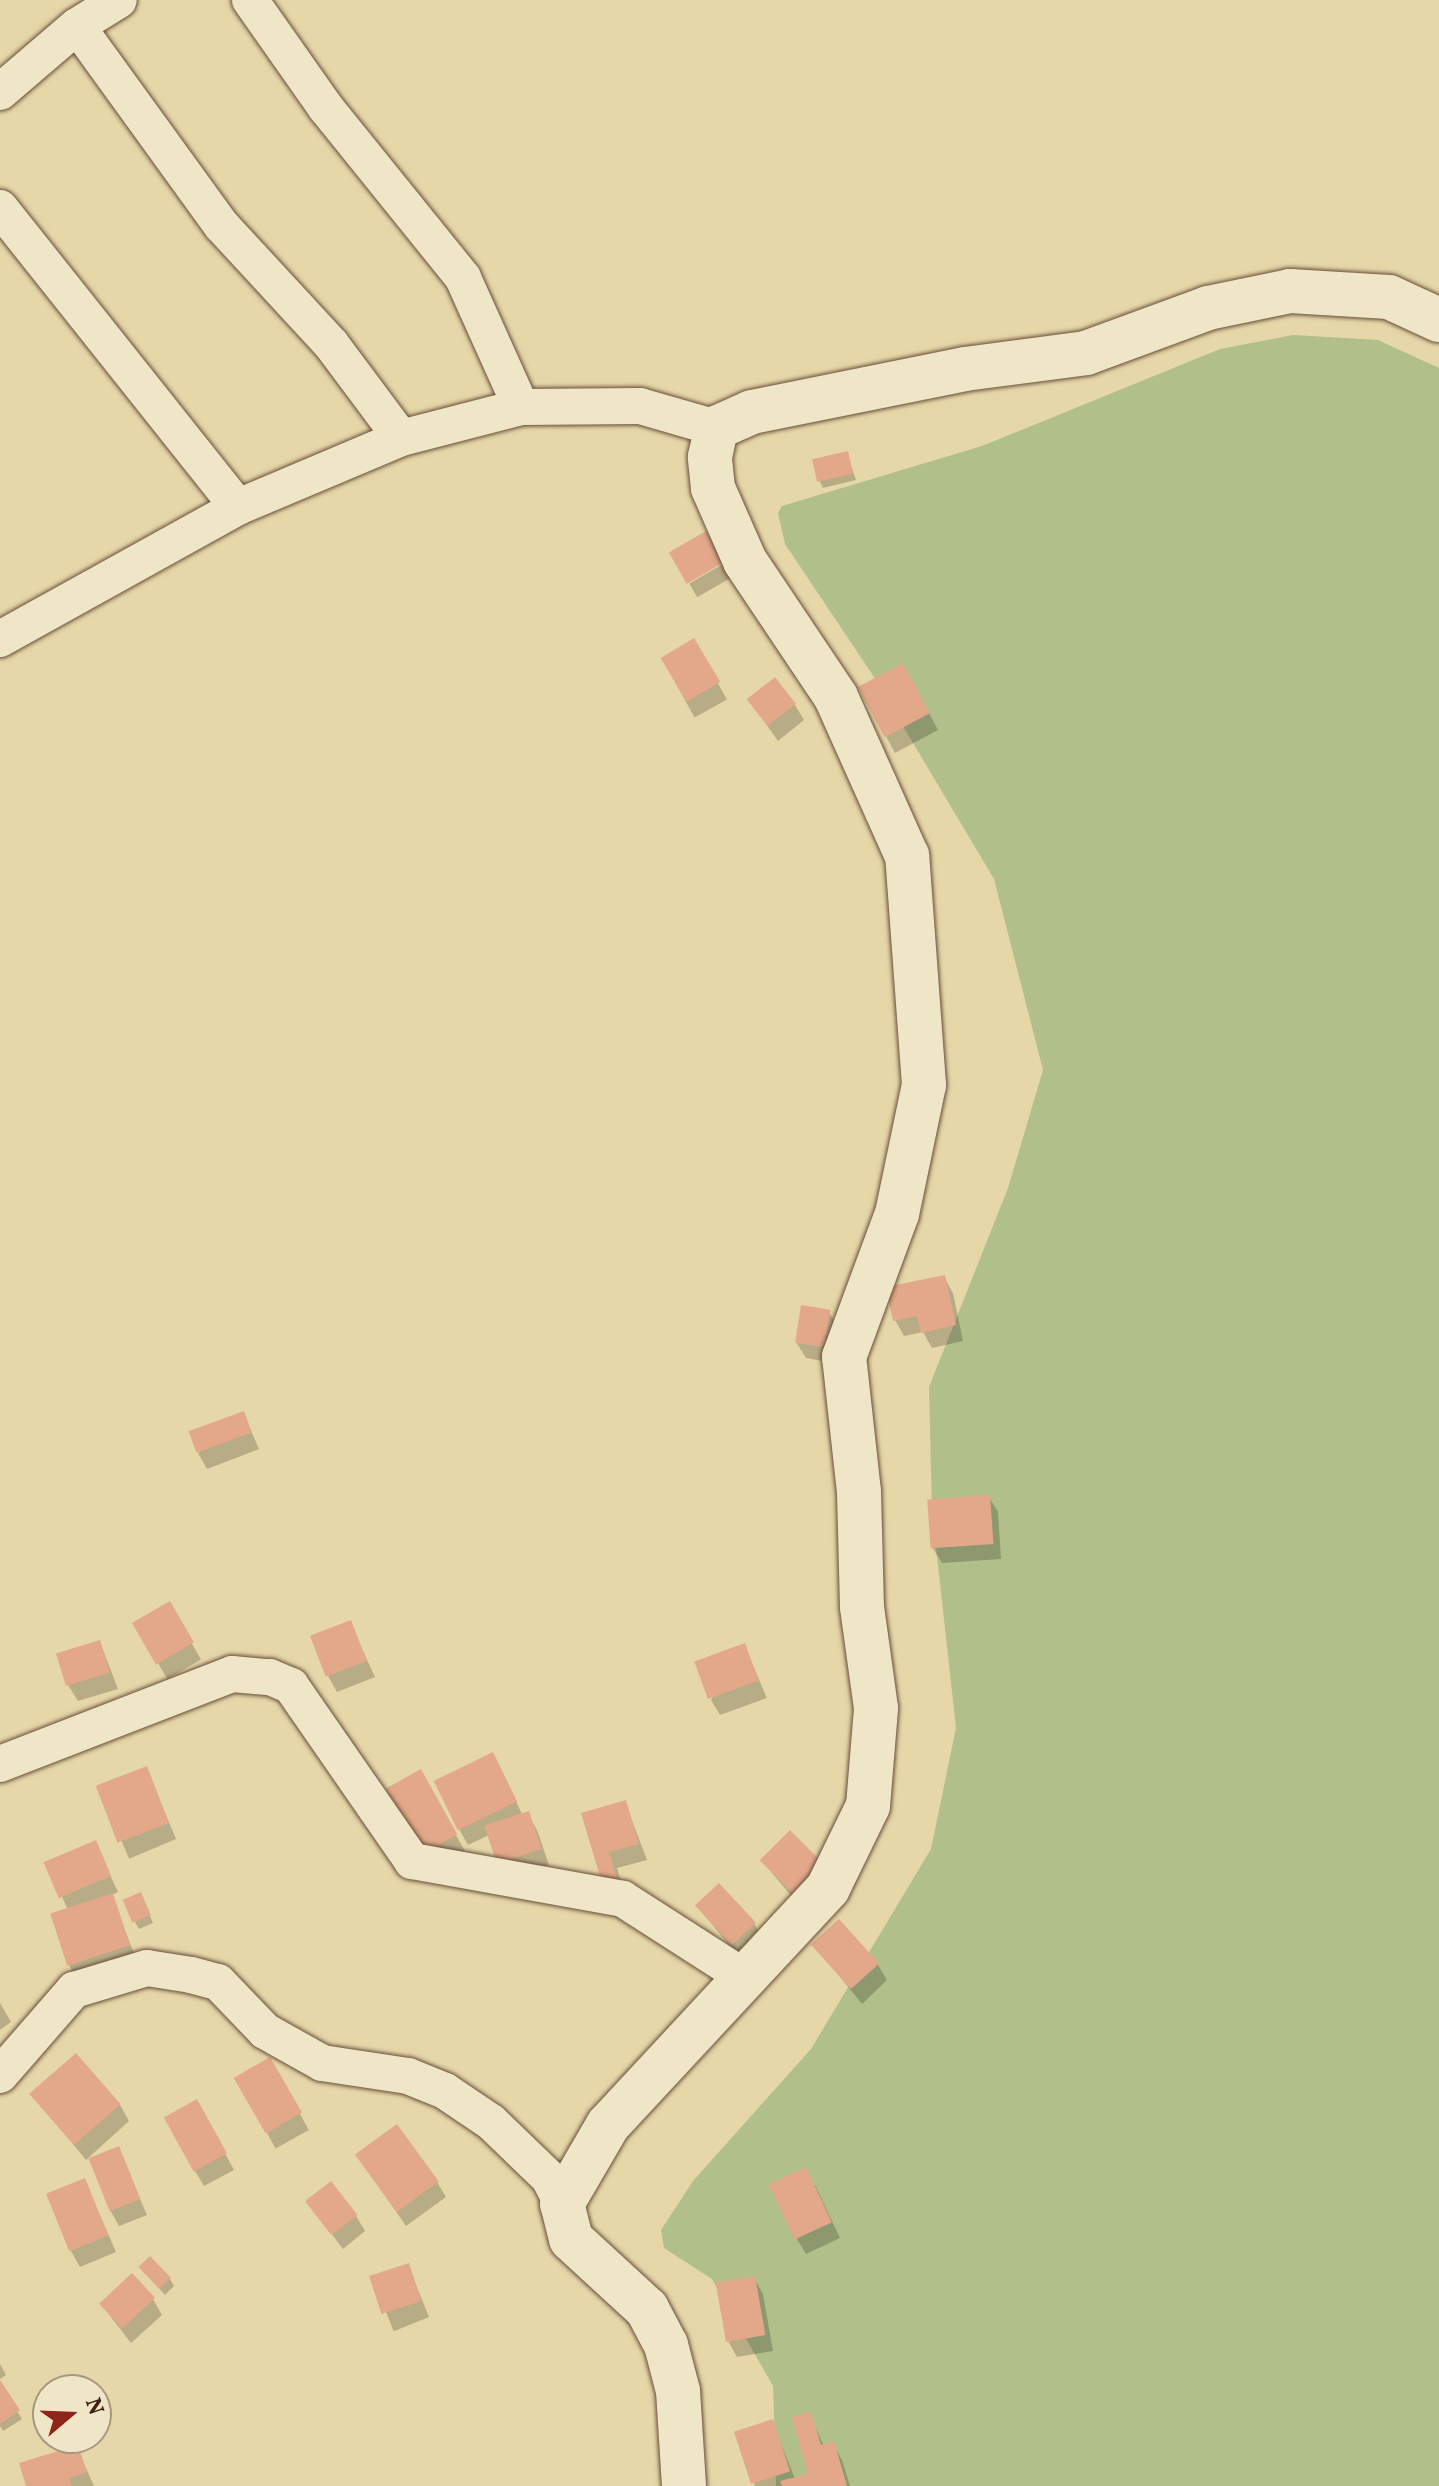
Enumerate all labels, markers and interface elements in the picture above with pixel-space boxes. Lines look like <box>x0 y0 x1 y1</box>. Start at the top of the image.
north arrow <box>32 2374 112 2454</box>
text: N <box>76 2394 111 2419</box>

